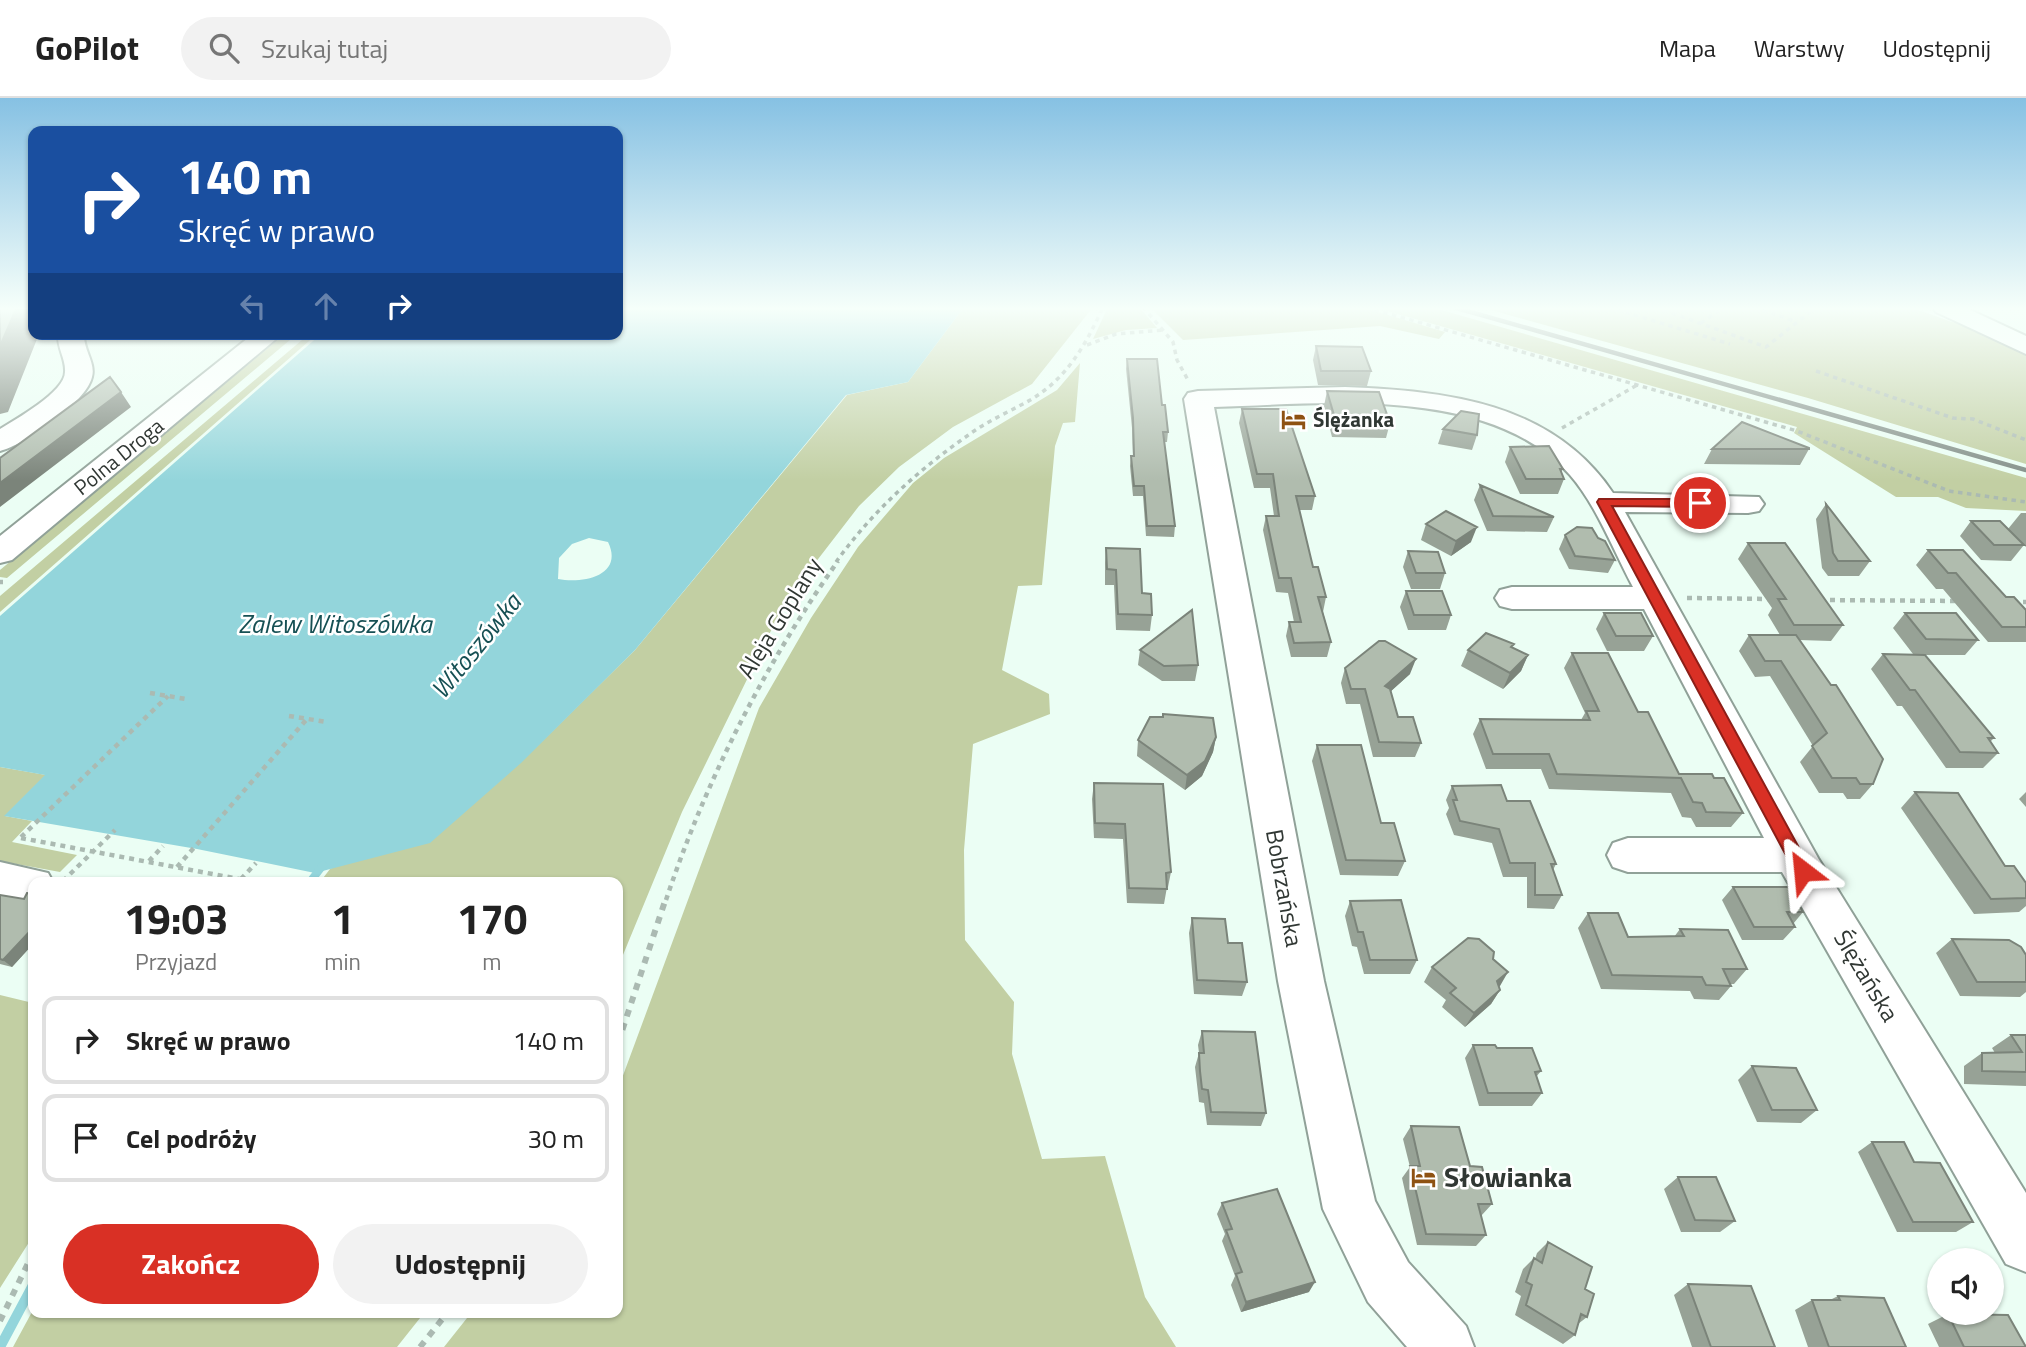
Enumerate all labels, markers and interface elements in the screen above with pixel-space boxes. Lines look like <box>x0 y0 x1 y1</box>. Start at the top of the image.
search box <box>181 17 671 80</box>
text: GoPilot <box>35 23 139 73</box>
icon: search <box>205 29 243 67</box>
text: Szukaj tutaj <box>261 29 388 68</box>
text: Mapa <box>1659 30 1716 66</box>
text: Warstwy <box>1754 30 1845 66</box>
text: Udostępnij <box>1883 30 1991 66</box>
text: 140 m <box>178 138 312 213</box>
icon: right <box>63 154 154 245</box>
text: Skręć w prawo <box>178 206 375 254</box>
icon: left <box>234 287 272 325</box>
icon: ahead <box>307 287 345 325</box>
icon: right <box>380 287 418 325</box>
place label: Ślężanka <box>1313 403 1395 435</box>
hotel icon: Ślężanka <box>1279 406 1307 434</box>
street label: Polna Droga <box>66 410 171 503</box>
pin <box>1670 473 1730 533</box>
icon: arrive <box>1681 484 1719 522</box>
street label: Aleja Goplany <box>728 550 831 685</box>
water label: Witoszówka <box>421 583 532 707</box>
water label: Zalew Witoszówka <box>238 604 434 643</box>
street label: Bobrzańska <box>1257 826 1313 949</box>
position arrow <box>1766 834 1840 908</box>
text: 19:03 <box>124 886 229 950</box>
text: 1 <box>331 886 354 950</box>
text: 170 <box>457 886 527 950</box>
street label: Ślężańska <box>1825 923 1908 1028</box>
text: Przyjazd <box>135 944 217 979</box>
text: min <box>324 944 361 979</box>
text: m <box>482 944 502 979</box>
icon: right <box>67 1021 105 1059</box>
text: Skręć w prawo <box>126 1021 291 1060</box>
text: 140 m <box>513 1021 584 1060</box>
icon: arrive <box>67 1119 105 1157</box>
text: Cel podróży <box>126 1119 256 1158</box>
text: 30 m <box>527 1119 584 1158</box>
place label: Słowianka <box>1444 1155 1572 1198</box>
hotel icon: Słowianka <box>1410 1163 1438 1191</box>
button: Zakończ <box>63 1224 319 1304</box>
button: Udostępnij <box>333 1224 588 1304</box>
map controls <box>1927 1248 2004 1325</box>
button: sound <box>1927 1248 2004 1325</box>

